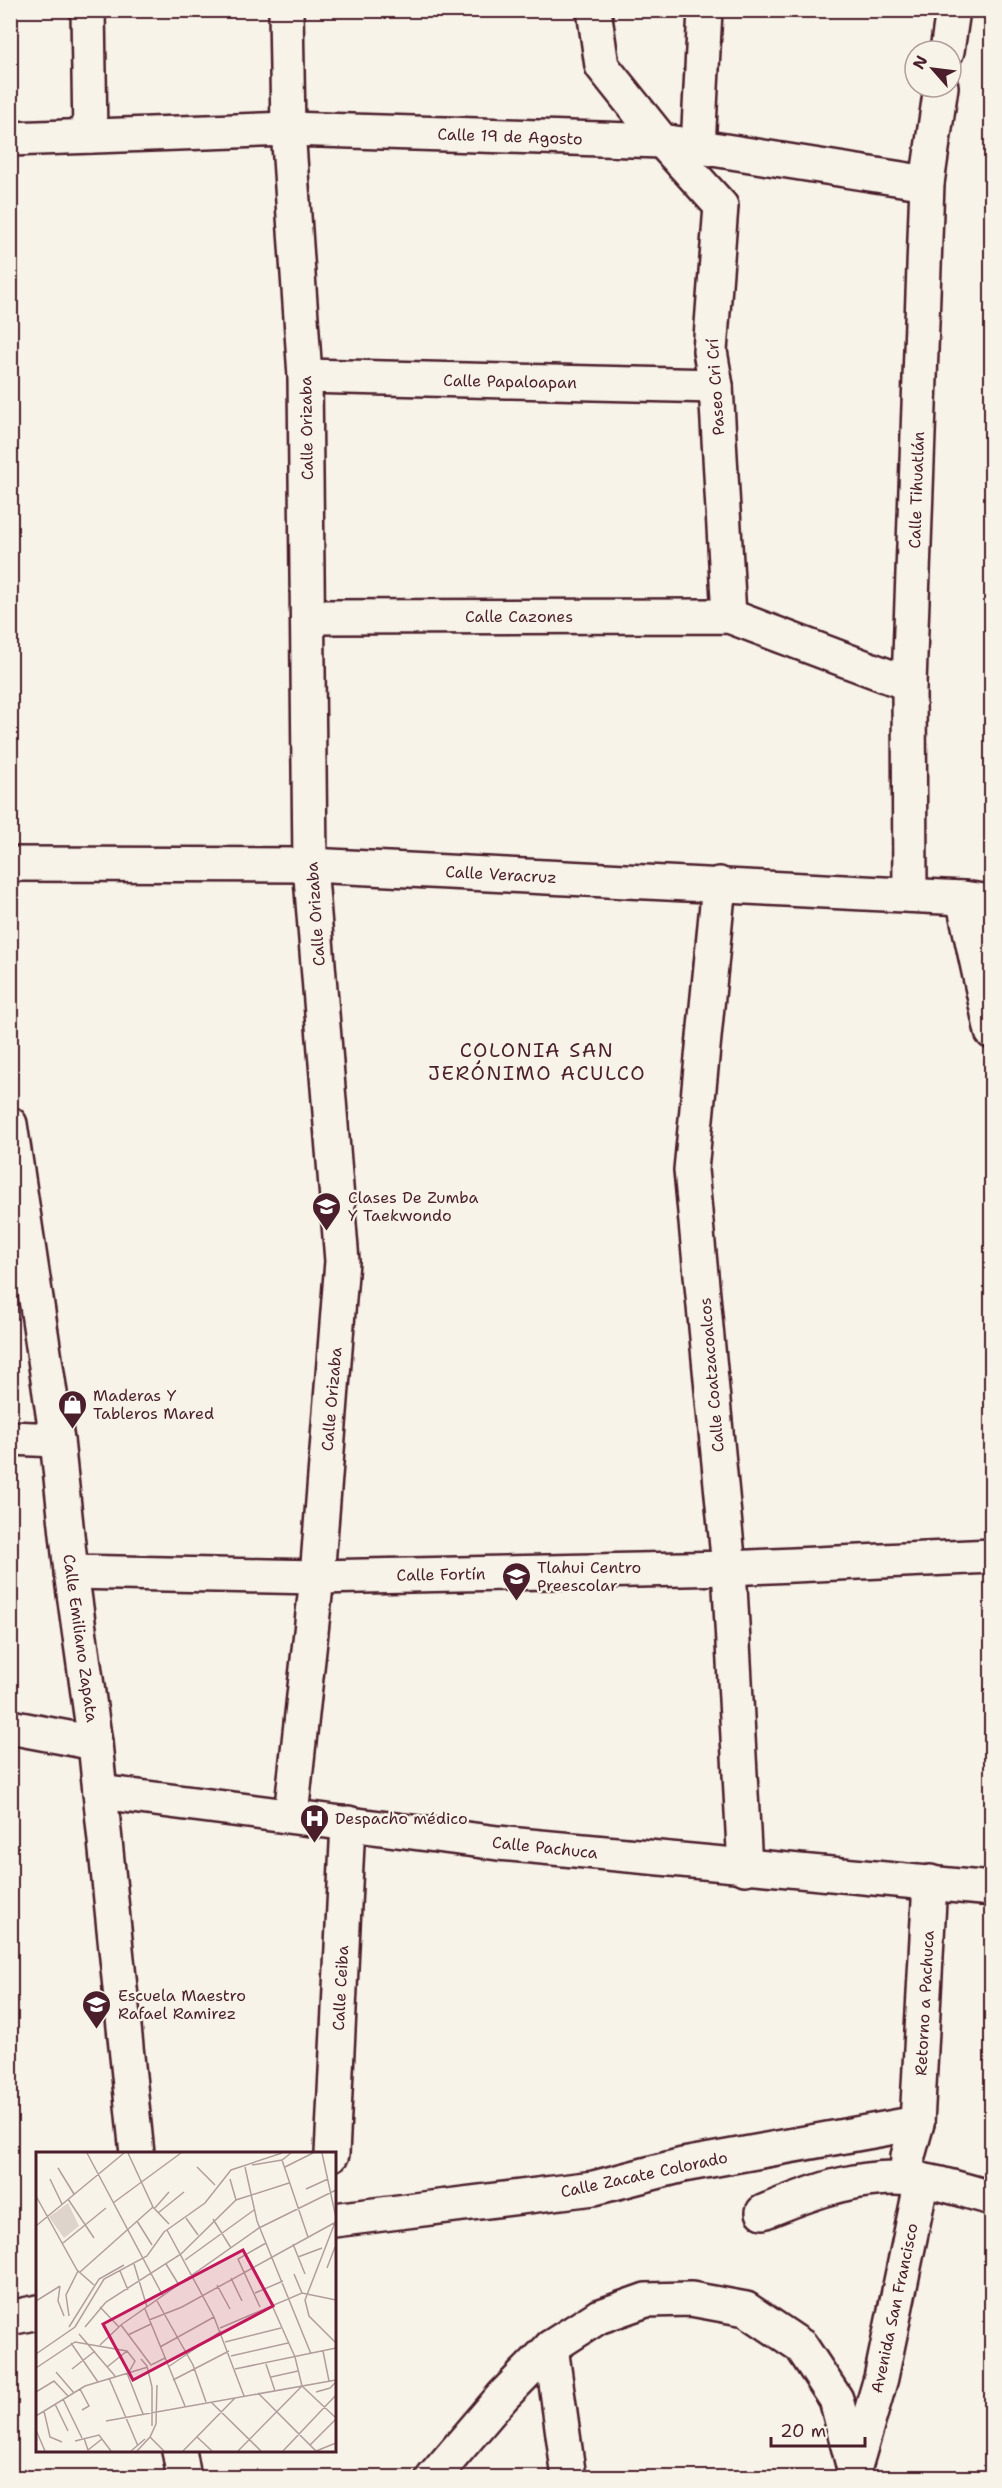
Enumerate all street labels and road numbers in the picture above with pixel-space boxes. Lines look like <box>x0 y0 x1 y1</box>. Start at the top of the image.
street label: Calle 19 de Agosto <box>437 123 583 150</box>
street label: Paseo Cri Crí <box>702 337 729 436</box>
street label: Calle Papaloapan <box>443 370 577 393</box>
street label: Calle Orizaba <box>295 376 318 480</box>
street label: Calle Tihuatlán <box>904 431 929 549</box>
street label: Calle Cazones <box>465 606 573 627</box>
street label: Calle Orizaba <box>301 861 330 967</box>
street label: Calle Veracruz <box>445 861 557 888</box>
street label: Calle Coatzacoalcos <box>694 1297 729 1453</box>
street label: Calle Orizaba <box>316 1346 347 1452</box>
street label: Calle Emiliano Zapata <box>58 1553 103 1724</box>
street label: Calle Fortín <box>396 1563 486 1586</box>
street label: Calle Pachuca <box>491 1832 599 1863</box>
street label: Retorno a Pachuca <box>910 1930 939 2076</box>
street label: Calle Ceiba <box>328 1945 353 2031</box>
street label: Calle Zacate Colorado <box>559 2147 730 2202</box>
street label: Avenida San Francisco <box>866 2221 923 2395</box>

